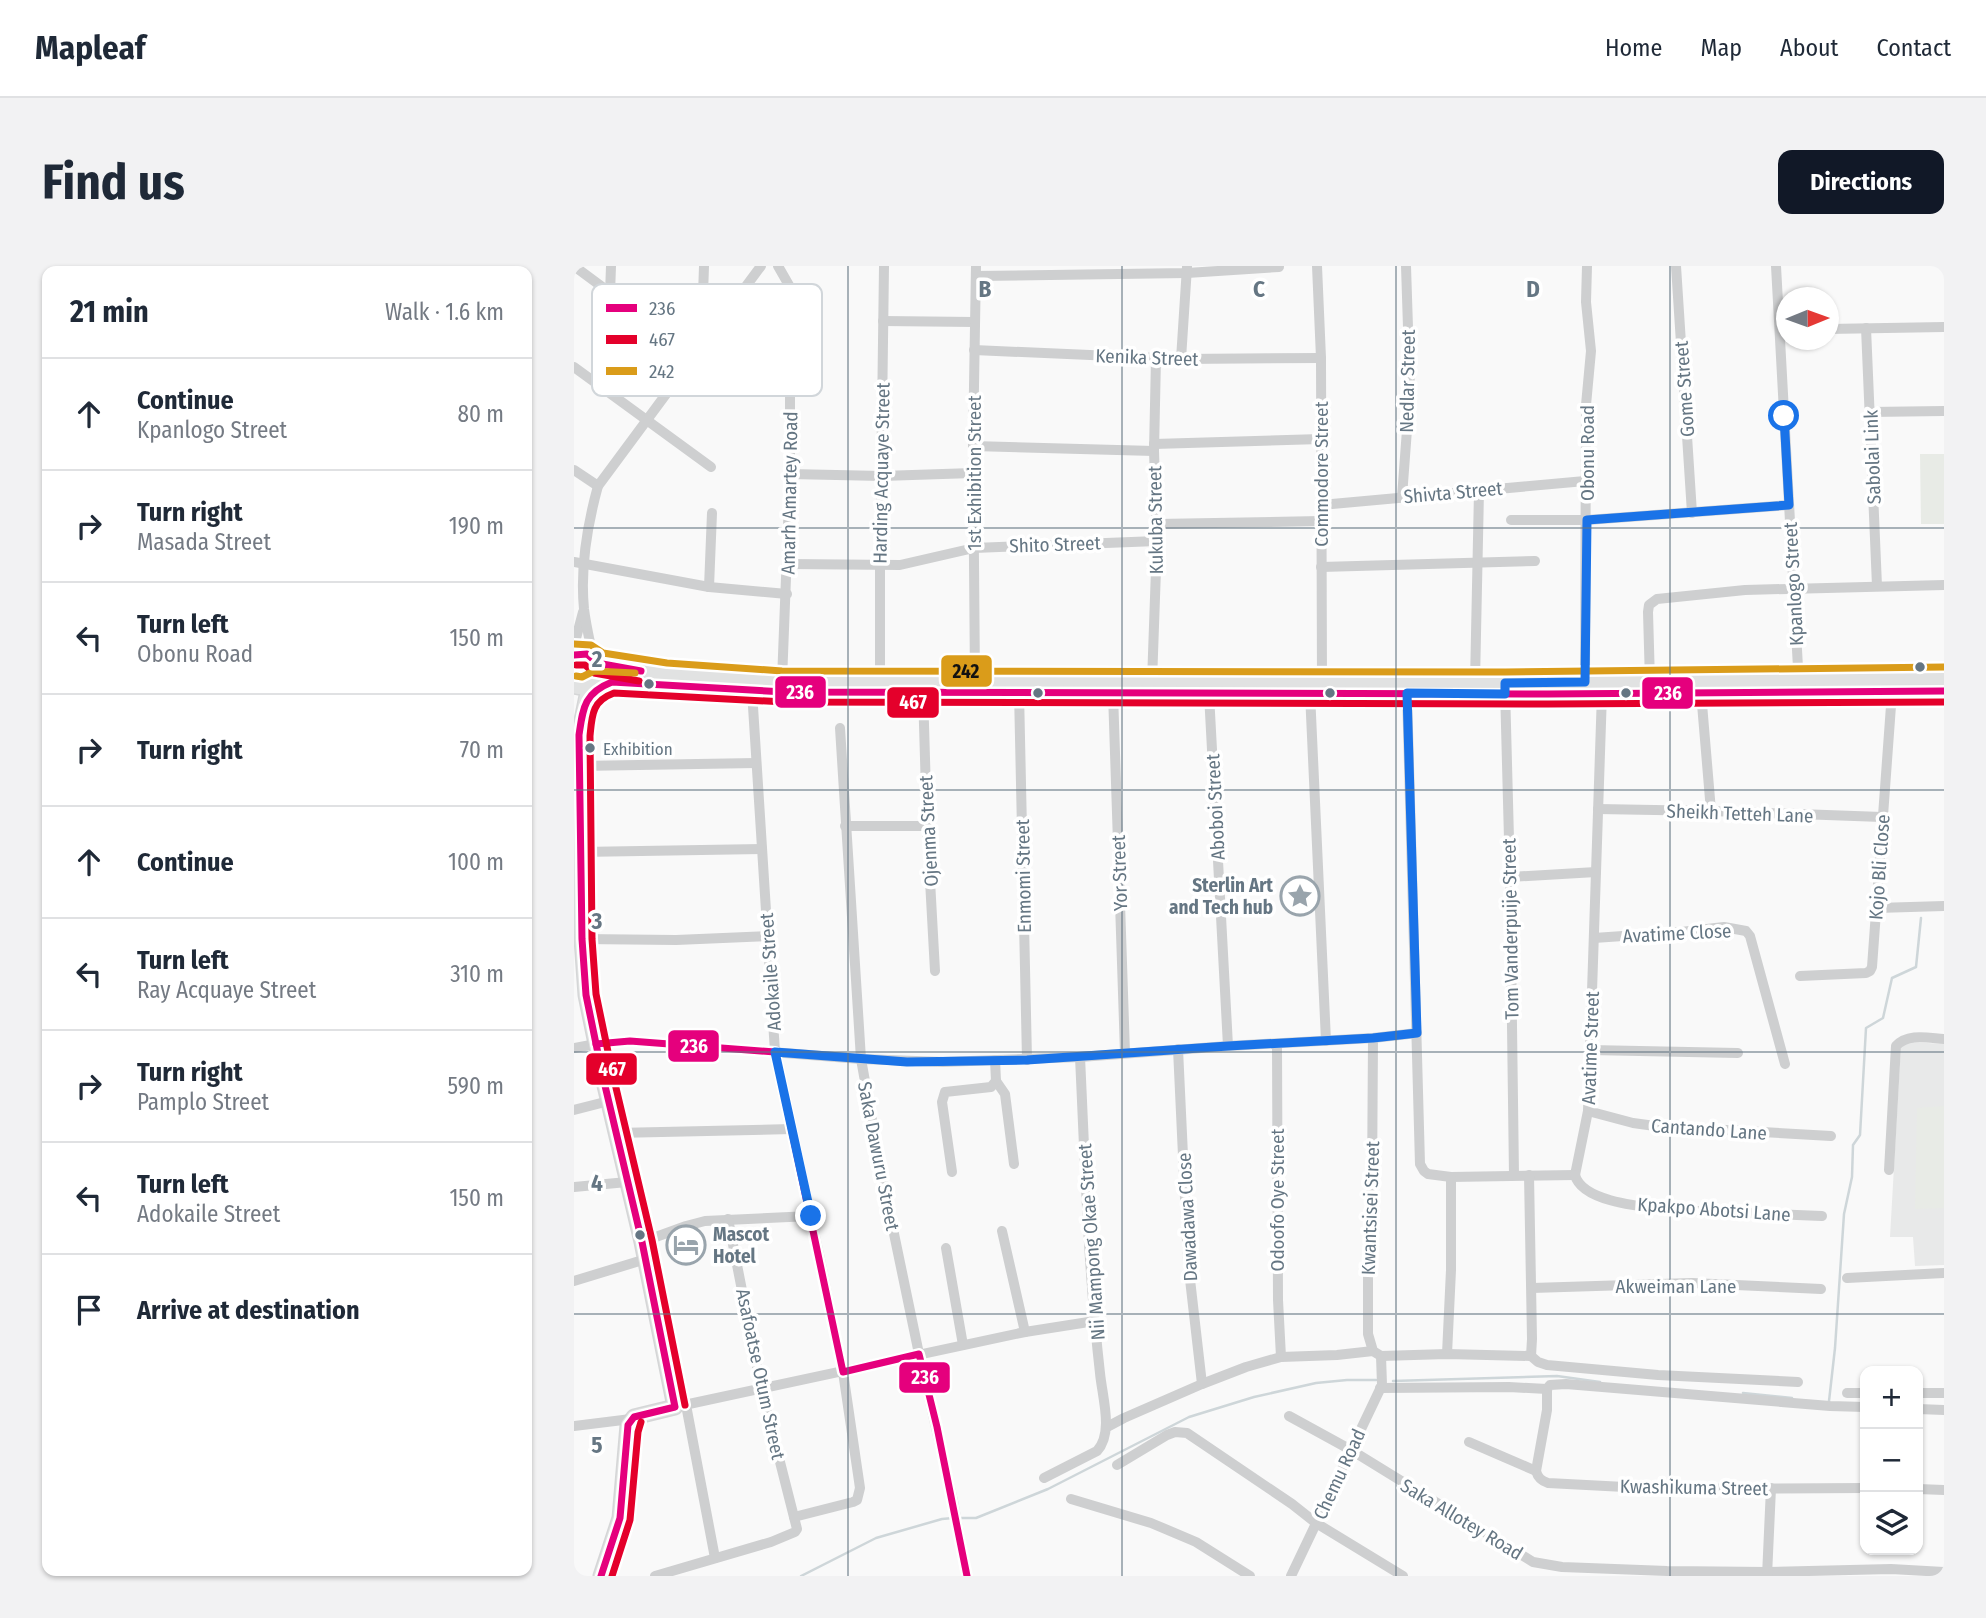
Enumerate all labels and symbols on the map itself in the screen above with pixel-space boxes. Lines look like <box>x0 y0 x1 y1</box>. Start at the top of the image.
text: B <box>979 275 992 303</box>
text: C <box>1253 275 1265 303</box>
text: D <box>1526 275 1540 303</box>
legend <box>592 284 822 396</box>
north arrow <box>1776 287 1839 350</box>
text: 236 <box>649 297 675 320</box>
text: 467 <box>649 328 675 351</box>
street label: Nedlar Street <box>1395 328 1420 433</box>
street label: Gome Street <box>1670 339 1699 438</box>
street label: Kenika Street <box>1095 344 1200 371</box>
text: 242 <box>649 360 674 383</box>
street label: Harding Acquaye Street <box>868 381 895 564</box>
street label: 1st Exhibition Street <box>963 395 986 551</box>
route start <box>1768 400 1799 431</box>
street label: Commodore Street <box>1310 401 1333 547</box>
street label: Obonu Road <box>1576 405 1599 501</box>
street label: Sabolai Link <box>1859 409 1886 505</box>
street label: Amarh Amartey Road <box>777 411 802 575</box>
street label: Kukuba Street <box>1143 465 1168 575</box>
street label: Shivta Street <box>1403 477 1504 508</box>
street label: Kpanlogo Street <box>1779 521 1808 647</box>
street label: Shito Street <box>1009 531 1102 558</box>
text: 2 <box>591 645 603 673</box>
line badge: 242 <box>940 654 993 688</box>
text: 242 <box>952 660 980 683</box>
unlabelled marker <box>1913 660 1927 674</box>
line badge: 236 <box>774 675 827 709</box>
line badge: 236 <box>1641 676 1694 710</box>
unlabelled marker <box>642 677 656 691</box>
text: 236 <box>785 681 814 704</box>
text: 236 <box>1653 682 1682 705</box>
line badge: 467 <box>886 686 940 719</box>
unlabelled marker <box>1031 686 1045 700</box>
unlabelled marker <box>1323 686 1337 700</box>
unlabelled marker <box>1619 686 1633 700</box>
text: 467 <box>899 691 927 714</box>
place label: Exhibition <box>603 739 673 760</box>
marker: Exhibition <box>583 741 597 755</box>
street label: Aboboi Street <box>1201 753 1230 861</box>
street label: Ojenma Street <box>914 774 943 887</box>
street label: Sheikh Tetteh Lane <box>1666 799 1814 828</box>
street label: Kojo Bli Close <box>1864 814 1895 920</box>
street label: Enmomi Street <box>1011 818 1036 933</box>
street label: Yor Street <box>1107 834 1132 911</box>
street label: Tom Vanderpuije Street <box>1497 837 1524 1020</box>
place label: Sterlin Art and Tech hub <box>1169 874 1273 919</box>
place icon: Sterlin Art and Tech hub <box>1279 875 1321 917</box>
text: 3 <box>591 907 603 935</box>
street label: Adokaile Street <box>755 911 786 1032</box>
street label: Avatime Close <box>1622 919 1732 948</box>
street label: Avatime Street <box>1577 990 1604 1105</box>
line badge: 236 <box>667 1029 720 1063</box>
text: 236 <box>679 1035 708 1058</box>
line badge: 467 <box>585 1052 638 1086</box>
text: 467 <box>598 1058 626 1081</box>
street label: Saka Dawuru Street <box>853 1080 904 1233</box>
street label: Cantando Lane <box>1650 1114 1768 1145</box>
street label: Odoofo Oye Street <box>1266 1128 1289 1272</box>
street label: Kwantsisei Street <box>1357 1140 1384 1275</box>
street label: Nii Mampong Okae Street <box>1073 1142 1110 1341</box>
street label: Dawadawa Close <box>1173 1152 1202 1282</box>
text: 4 <box>591 1169 603 1197</box>
street label: Kpakpo Abotsi Lane <box>1637 1193 1791 1226</box>
route end <box>795 1200 826 1231</box>
place label: Mascot Hotel <box>713 1223 769 1268</box>
hotel icon: Mascot Hotel <box>665 1224 707 1266</box>
unlabelled marker <box>633 1228 647 1242</box>
street label: Akweiman Lane <box>1616 1275 1736 1298</box>
street label: Asafoatse Otum Street <box>731 1287 790 1462</box>
line badge: 236 <box>898 1361 951 1394</box>
text: 236 <box>910 1366 939 1389</box>
street label: Chemu Road <box>1308 1425 1370 1523</box>
text: 5 <box>591 1431 603 1459</box>
street label: Saka Allotey Road <box>1396 1474 1527 1565</box>
street label: Kwashikuma Street <box>1620 1475 1769 1500</box>

